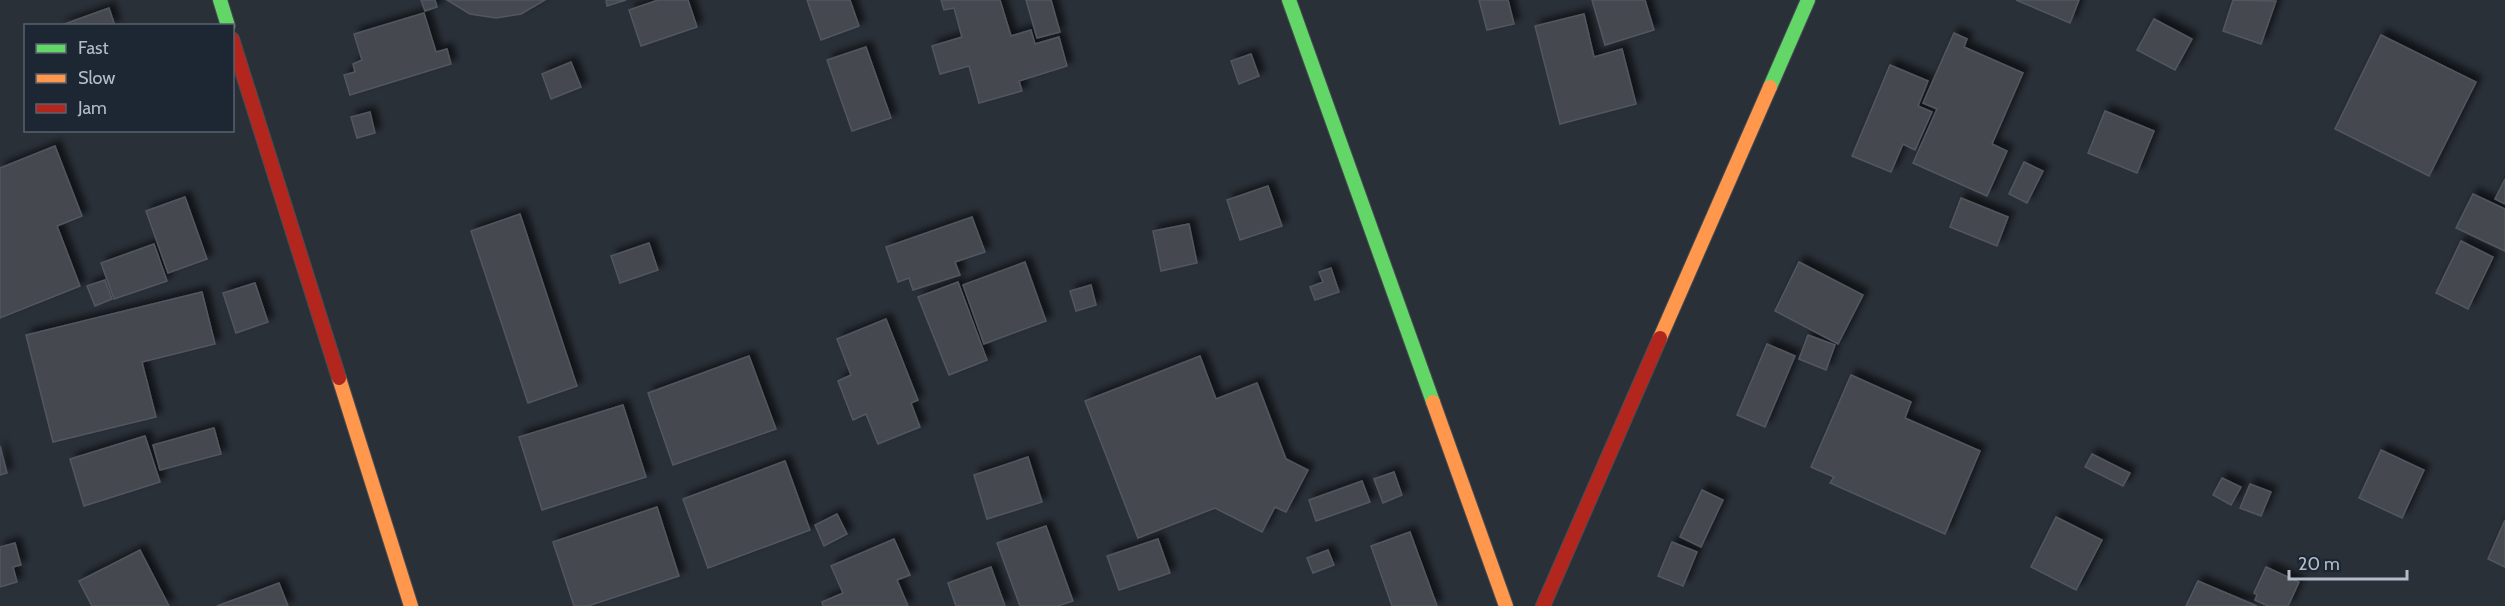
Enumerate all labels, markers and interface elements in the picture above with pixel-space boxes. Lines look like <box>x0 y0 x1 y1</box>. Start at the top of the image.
legend <box>24 24 234 132</box>
text: Fast <box>78 37 109 59</box>
text: Slow <box>78 67 115 89</box>
text: Jam <box>77 97 107 119</box>
scale bar <box>2289 543 2408 581</box>
text: 20 m <box>2298 553 2340 575</box>

